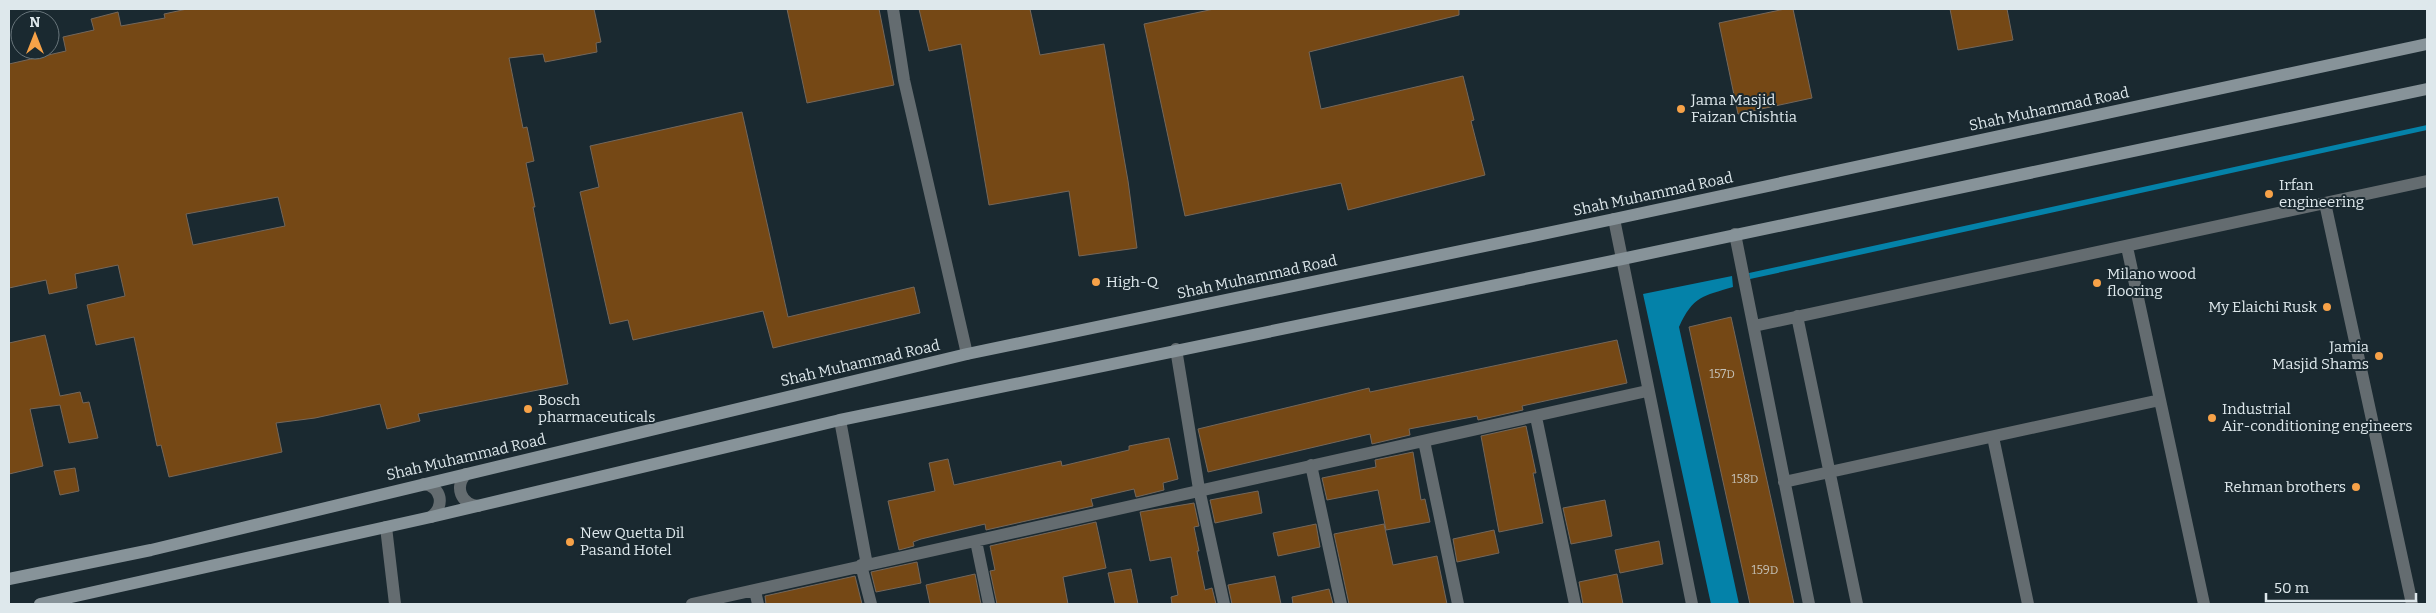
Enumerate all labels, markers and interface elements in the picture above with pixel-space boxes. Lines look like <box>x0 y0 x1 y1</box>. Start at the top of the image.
north arrow <box>10 10 60 60</box>
text: N <box>30 14 41 31</box>
street label: Shah Muhammad Road <box>1967 83 2131 135</box>
place label: Jama Masjid Faizan Chishtia <box>1690 91 1797 126</box>
marker: Jama Masjid Faizan Chishtia <box>1675 103 1687 115</box>
street label: Shah Muhammad Road <box>1571 168 1735 220</box>
place label: Irfan engineering <box>2279 176 2364 211</box>
marker: Irfan engineering <box>2263 188 2275 200</box>
street label: Shah Muhammad Road <box>1175 251 1339 303</box>
place label: Milano wood flooring <box>2107 265 2196 300</box>
place label: High-Q <box>1106 273 1160 291</box>
marker: High-Q <box>1090 276 1102 288</box>
marker: Milano wood flooring <box>2091 277 2103 289</box>
place label: My Elaichi Rusk <box>2208 298 2317 316</box>
marker: My Elaichi Rusk <box>2321 301 2333 313</box>
street label: Shah Muhammad Road <box>779 336 942 390</box>
place label: Jamia Masjid Shams <box>2272 338 2369 373</box>
marker: Jamia Masjid Shams <box>2373 350 2385 362</box>
house number: 157D <box>1709 367 1735 381</box>
place label: Bosch pharmaceuticals <box>538 391 655 426</box>
place label: Industrial Air-conditioning engineers <box>2222 400 2412 435</box>
marker: Bosch pharmaceuticals <box>522 403 534 415</box>
marker: Industrial Air-conditioning engineers <box>2206 412 2218 424</box>
street label: Shah Muhammad Road <box>385 430 548 484</box>
house number: 158D <box>1732 472 1758 486</box>
place label: Rehman brothers <box>2224 478 2346 496</box>
marker: Rehman brothers <box>2350 481 2362 493</box>
place label: New Quetta Dil Pasand Hotel <box>580 524 684 559</box>
marker: New Quetta Dil Pasand Hotel <box>564 536 576 548</box>
house number: 159D <box>1752 563 1778 577</box>
scale bar <box>2266 570 2416 602</box>
text: 50 m <box>2274 579 2310 597</box>

